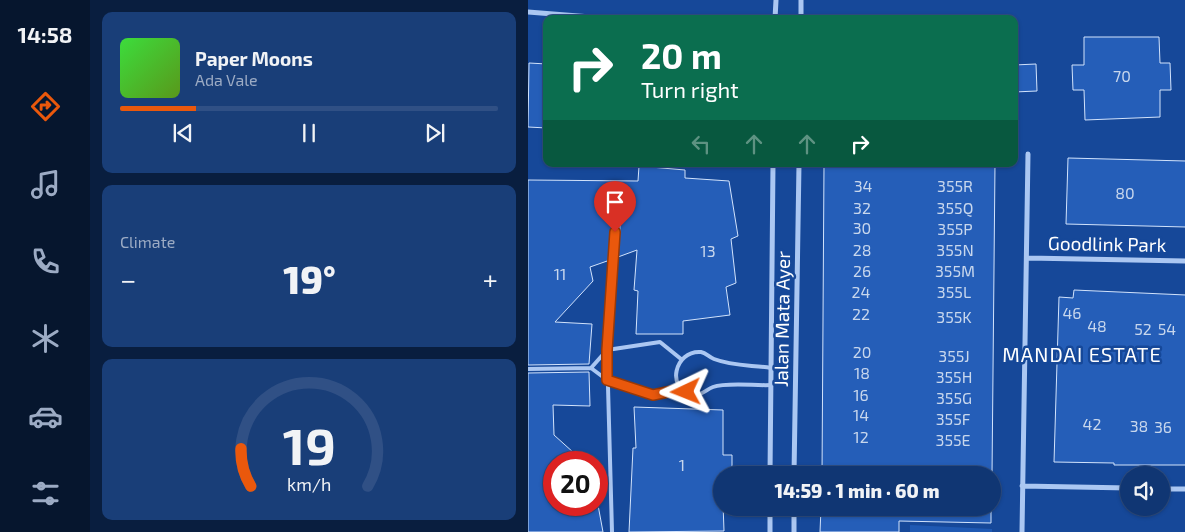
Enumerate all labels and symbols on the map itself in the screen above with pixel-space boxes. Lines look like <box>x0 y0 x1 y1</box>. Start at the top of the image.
house number: 70 <box>1113 66 1131 85</box>
house number: 34 <box>854 176 873 195</box>
house number: 355R <box>937 176 973 195</box>
pin <box>594 181 636 232</box>
house number: 80 <box>1115 183 1135 202</box>
house number: 32 <box>853 198 871 217</box>
house number: 355Q <box>937 198 973 218</box>
house number: 30 <box>853 218 871 237</box>
house number: 355P <box>937 219 973 238</box>
street label: Goodlink Park <box>1048 231 1167 256</box>
house number: 28 <box>853 240 871 259</box>
house number: 355N <box>936 240 974 259</box>
house number: 13 <box>700 241 716 260</box>
street label: Jalan Mata Ayer <box>769 250 794 387</box>
house number: 26 <box>853 261 871 280</box>
house number: 355M <box>935 261 975 280</box>
house number: 11 <box>554 264 566 283</box>
house number: 24 <box>852 282 871 301</box>
house number: 355L <box>937 282 971 301</box>
house number: 46 <box>1063 303 1082 322</box>
house number: 22 <box>852 304 870 323</box>
house number: 355K <box>936 307 972 326</box>
house number: 48 <box>1087 316 1107 335</box>
house number: 52 <box>1134 319 1152 338</box>
house number: 54 <box>1158 319 1176 338</box>
house number: 20 <box>853 342 871 361</box>
district label: MANDAI ESTATE <box>1002 342 1162 366</box>
house number: 355J <box>938 346 970 365</box>
house number: 18 <box>854 363 870 382</box>
position arrow <box>659 365 711 417</box>
house number: 355H <box>936 367 972 386</box>
house number: 16 <box>853 385 869 404</box>
house number: 355G <box>936 388 972 407</box>
house number: 14 <box>853 405 869 424</box>
house number: 355F <box>936 409 971 428</box>
house number: 42 <box>1083 414 1101 433</box>
house number: 38 <box>1130 416 1148 435</box>
house number: 36 <box>1154 417 1172 436</box>
house number: 12 <box>853 427 869 446</box>
house number: 355E <box>935 430 971 449</box>
speed limit sign: 20 <box>543 451 608 516</box>
house number: 1 <box>679 455 685 474</box>

